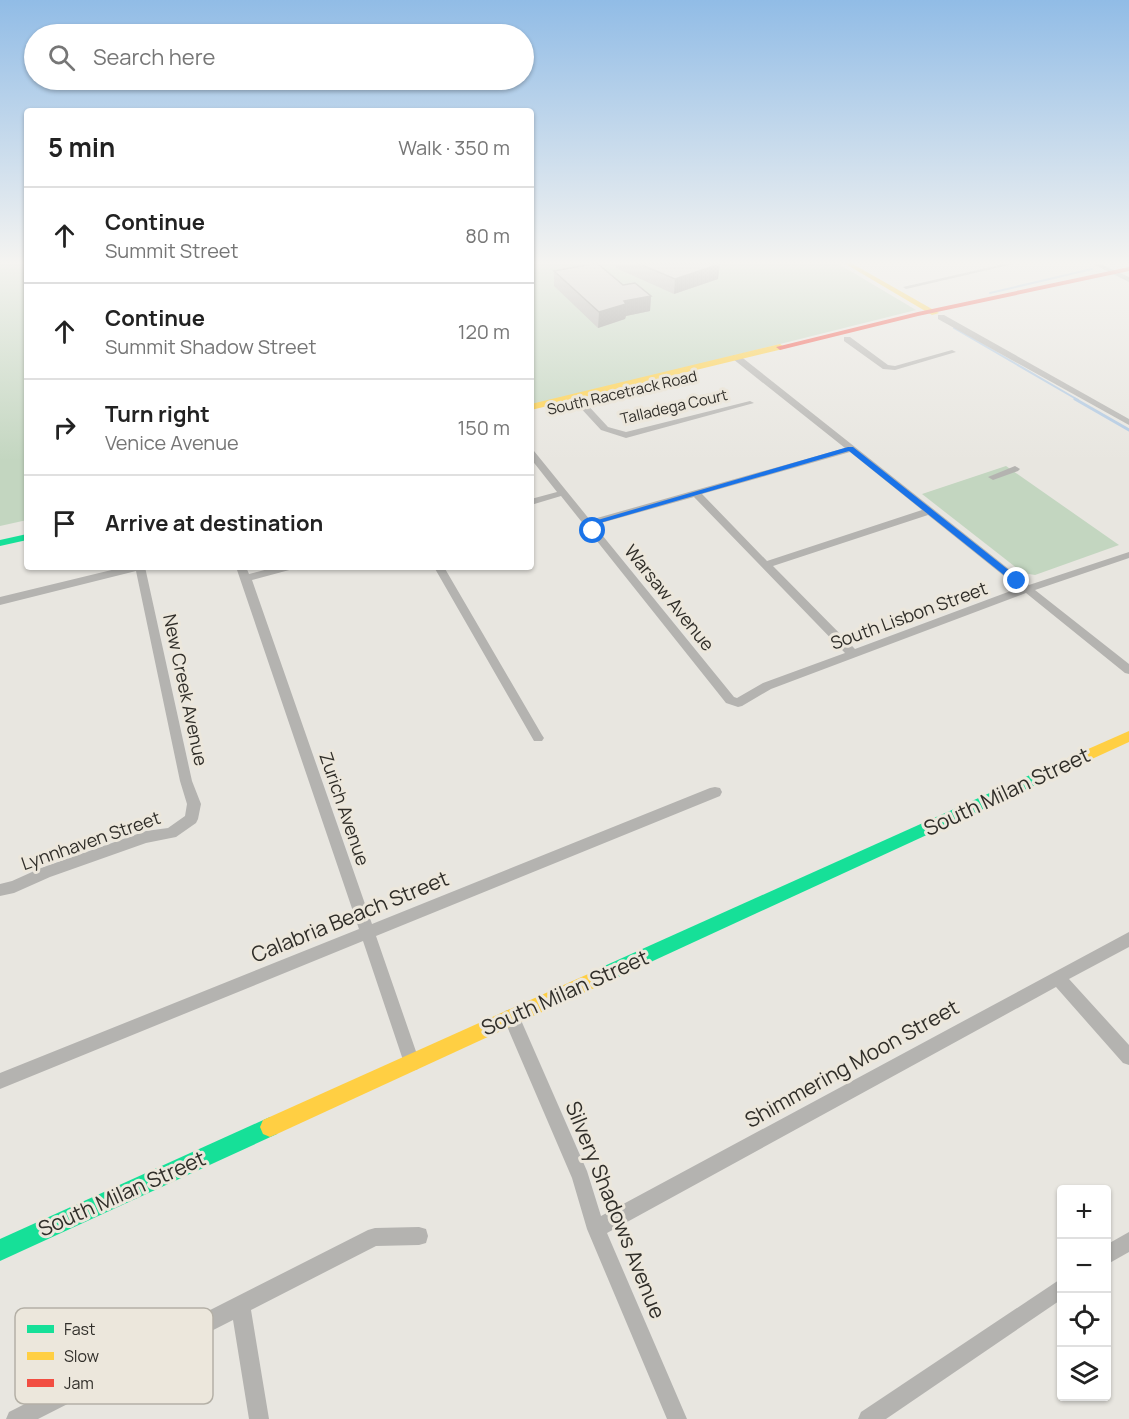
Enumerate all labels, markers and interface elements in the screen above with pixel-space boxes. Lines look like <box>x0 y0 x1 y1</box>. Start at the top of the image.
search box <box>24 24 534 90</box>
icon: search <box>45 41 78 74</box>
text: Search here <box>93 42 215 72</box>
text: 5 min <box>48 129 115 165</box>
text: Walk · 350 m <box>398 134 510 161</box>
text: Continue <box>105 207 205 237</box>
icon: ahead <box>48 219 81 252</box>
text: 80 m <box>465 222 510 249</box>
text: Summit Street <box>105 237 239 264</box>
text: Continue <box>105 303 205 333</box>
icon: ahead <box>48 315 81 348</box>
text: 120 m <box>458 318 510 345</box>
text: Summit Shadow Street <box>105 333 317 360</box>
street label: South Racetrack Road <box>545 365 699 420</box>
street label: Talladega Court <box>618 384 730 429</box>
text: Turn right <box>105 399 210 429</box>
icon: right <box>48 411 81 444</box>
text: 150 m <box>457 414 510 441</box>
text: Venice Avenue <box>105 429 239 456</box>
icon: arrive <box>48 507 81 540</box>
text: Arrive at destination <box>105 508 323 538</box>
route start <box>579 517 605 543</box>
street label: Warsaw Avenue <box>619 539 720 656</box>
route end <box>1003 567 1029 593</box>
street label: South Lisbon Street <box>827 576 990 655</box>
street label: New Creek Avenue <box>158 612 214 768</box>
street label: South Milan Street <box>919 740 1094 842</box>
street label: Zurich Avenue <box>314 749 376 869</box>
street label: Lynnhaven Street <box>18 805 163 875</box>
street label: Calabria Beach Street <box>247 864 453 969</box>
street label: South Milan Street <box>476 943 653 1042</box>
street label: Shimmering Moon Street <box>740 993 964 1134</box>
street label: Silvery Shadows Avenue <box>559 1097 672 1323</box>
street label: South Milan Street <box>33 1144 210 1243</box>
map controls <box>1057 1185 1111 1401</box>
button: + <box>1057 1185 1111 1239</box>
button: − <box>1057 1239 1111 1293</box>
button: locate <box>1057 1293 1111 1347</box>
legend <box>15 1308 213 1404</box>
text: Fast <box>64 1318 95 1340</box>
text: Slow <box>64 1345 99 1367</box>
button: layers <box>1057 1347 1111 1401</box>
text: Jam <box>64 1372 94 1394</box>

